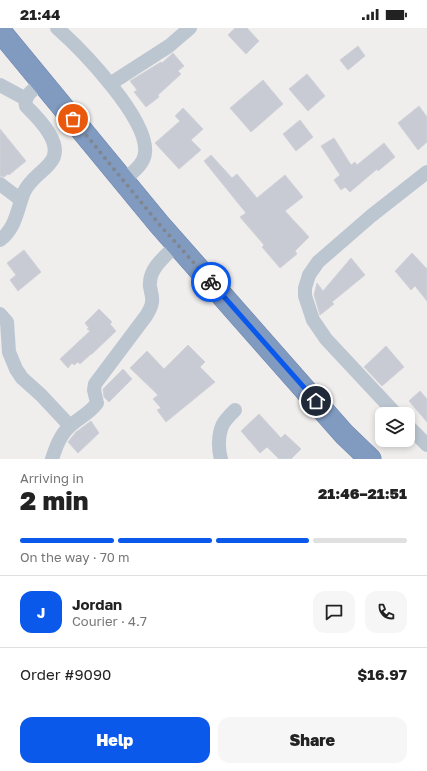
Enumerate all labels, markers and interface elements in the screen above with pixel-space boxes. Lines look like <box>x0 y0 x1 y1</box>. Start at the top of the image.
text: 21:44 <box>20 5 60 23</box>
pin <box>56 102 90 136</box>
icon: bag <box>62 108 84 130</box>
courier <box>191 262 231 302</box>
icon: bike <box>200 271 222 293</box>
pin <box>299 384 333 418</box>
icon: home <box>305 390 327 412</box>
map controls <box>375 407 415 447</box>
button: layers <box>375 407 415 447</box>
text: Arriving in <box>20 470 84 486</box>
text: 21:46–21:51 <box>318 484 407 502</box>
text: 2 min <box>20 485 88 516</box>
text: On the way · 70 m <box>20 549 130 565</box>
button: chat <box>313 591 355 633</box>
button: phone <box>365 591 407 633</box>
text: Jordan <box>72 595 122 613</box>
text: J <box>37 603 45 621</box>
text: Courier · 4.7 <box>72 613 147 629</box>
text: Order #9090 <box>20 665 111 683</box>
text: $16.97 <box>357 665 407 683</box>
button: Help <box>20 717 210 763</box>
button: Share <box>218 717 407 763</box>

